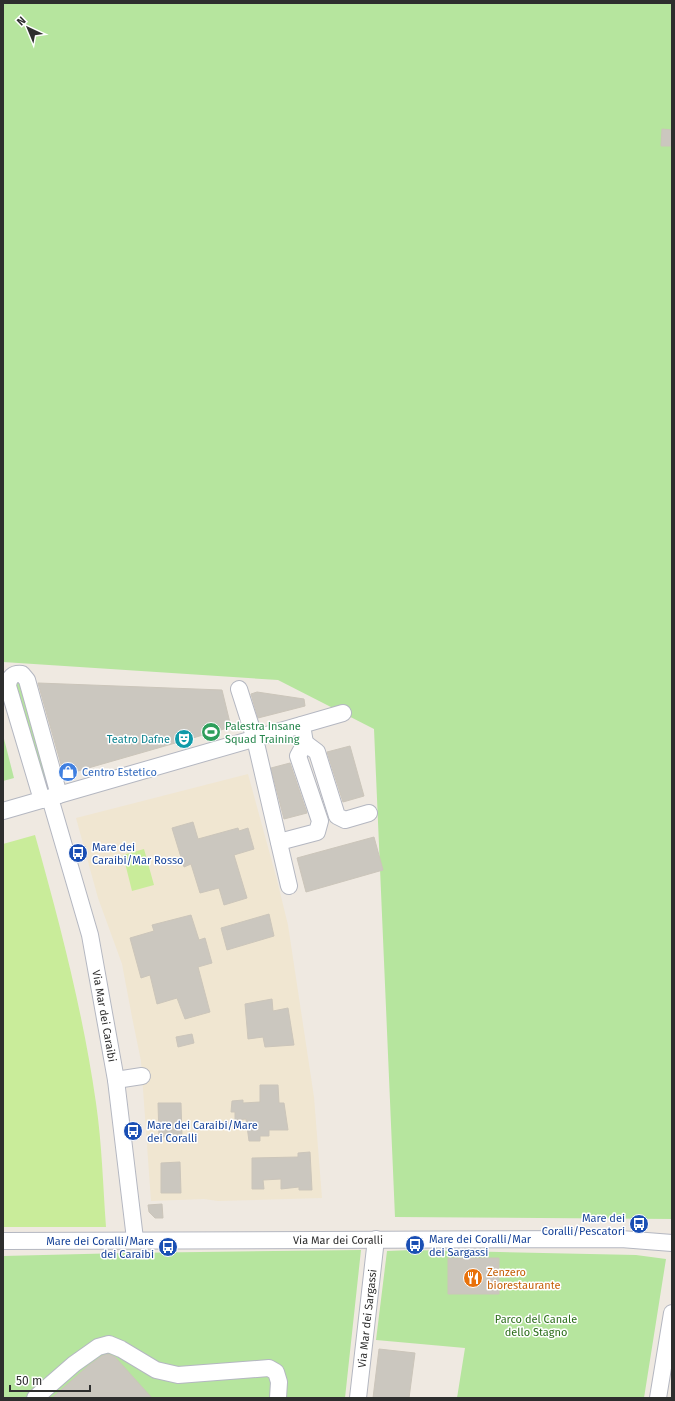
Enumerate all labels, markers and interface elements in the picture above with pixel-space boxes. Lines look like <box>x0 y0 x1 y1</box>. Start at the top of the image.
north arrow <box>8 8 48 48</box>
text: N <box>14 14 29 28</box>
place label: Palestra Insane Squad Training <box>225 720 301 746</box>
sports icon: Palestra Insane Squad Training <box>200 721 222 743</box>
theatre icon: Teatro Dafne <box>173 728 195 750</box>
place label: Teatro Dafne <box>107 733 170 746</box>
shop icon: Centro Estetico <box>57 761 79 783</box>
place label: Centro Estetico <box>82 766 157 779</box>
place label: Mare dei Caraibi/Mar Rosso <box>92 841 184 867</box>
bus stop icon: Mare dei Caraibi/Mar Rosso <box>67 842 89 864</box>
street label: Via Mar dei Caraibi <box>89 969 119 1063</box>
place label: Mare dei Caraibi/Mare dei Coralli <box>147 1119 258 1145</box>
bus stop icon: Mare dei Caraibi/Mare dei Coralli <box>122 1120 144 1142</box>
place label: Mare dei Coralli/Pescatori <box>542 1212 625 1238</box>
bus stop icon: Mare dei Coralli/Pescatori <box>628 1213 650 1235</box>
place label: Mare dei Coralli/Mar dei Sargassi <box>429 1233 532 1259</box>
street label: Via Mar dei Coralli <box>293 1234 383 1247</box>
bus stop icon: Mare dei Coralli/Mar dei Sargassi <box>404 1234 426 1256</box>
place label: Mare dei Coralli/Mare dei Caraibi <box>46 1235 154 1261</box>
bus stop icon: Mare dei Coralli/Mare dei Caraibi <box>157 1236 179 1258</box>
place label: Zenzero biorestaurante <box>487 1266 560 1292</box>
restaurant icon: Zenzero biorestaurante <box>462 1267 484 1289</box>
street label: Via Mar dei Sargassi <box>355 1269 380 1369</box>
park label: Parco del Canale dello Stagno <box>495 1313 577 1339</box>
scale bar <box>10 1367 90 1393</box>
text: 50 m <box>16 1374 42 1388</box>

